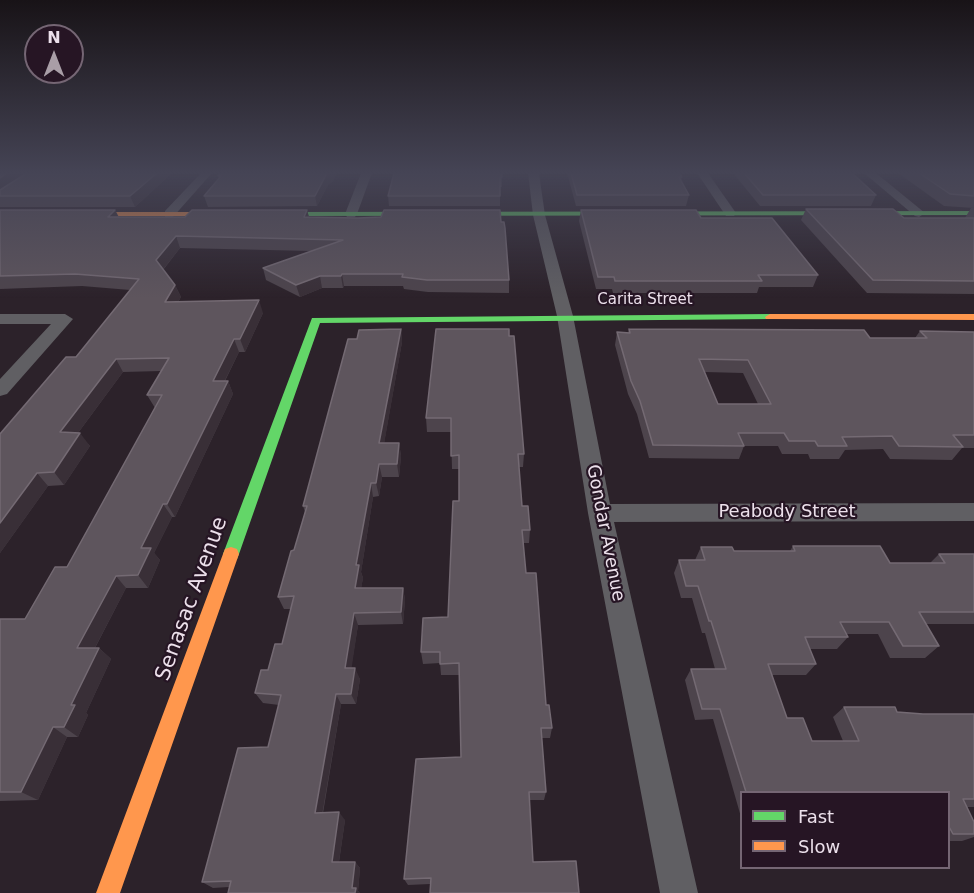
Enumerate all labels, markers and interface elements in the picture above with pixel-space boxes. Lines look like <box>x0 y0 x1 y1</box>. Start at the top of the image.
north arrow <box>24 24 84 84</box>
text: N <box>47 28 61 47</box>
street label: Carita Street <box>597 291 693 309</box>
street label: Gondar Avenue <box>581 463 629 603</box>
street label: Peabody Street <box>718 501 856 523</box>
street label: Senasac Avenue <box>151 514 233 684</box>
legend <box>740 791 950 869</box>
text: Fast <box>798 806 834 827</box>
text: Slow <box>798 836 840 857</box>

